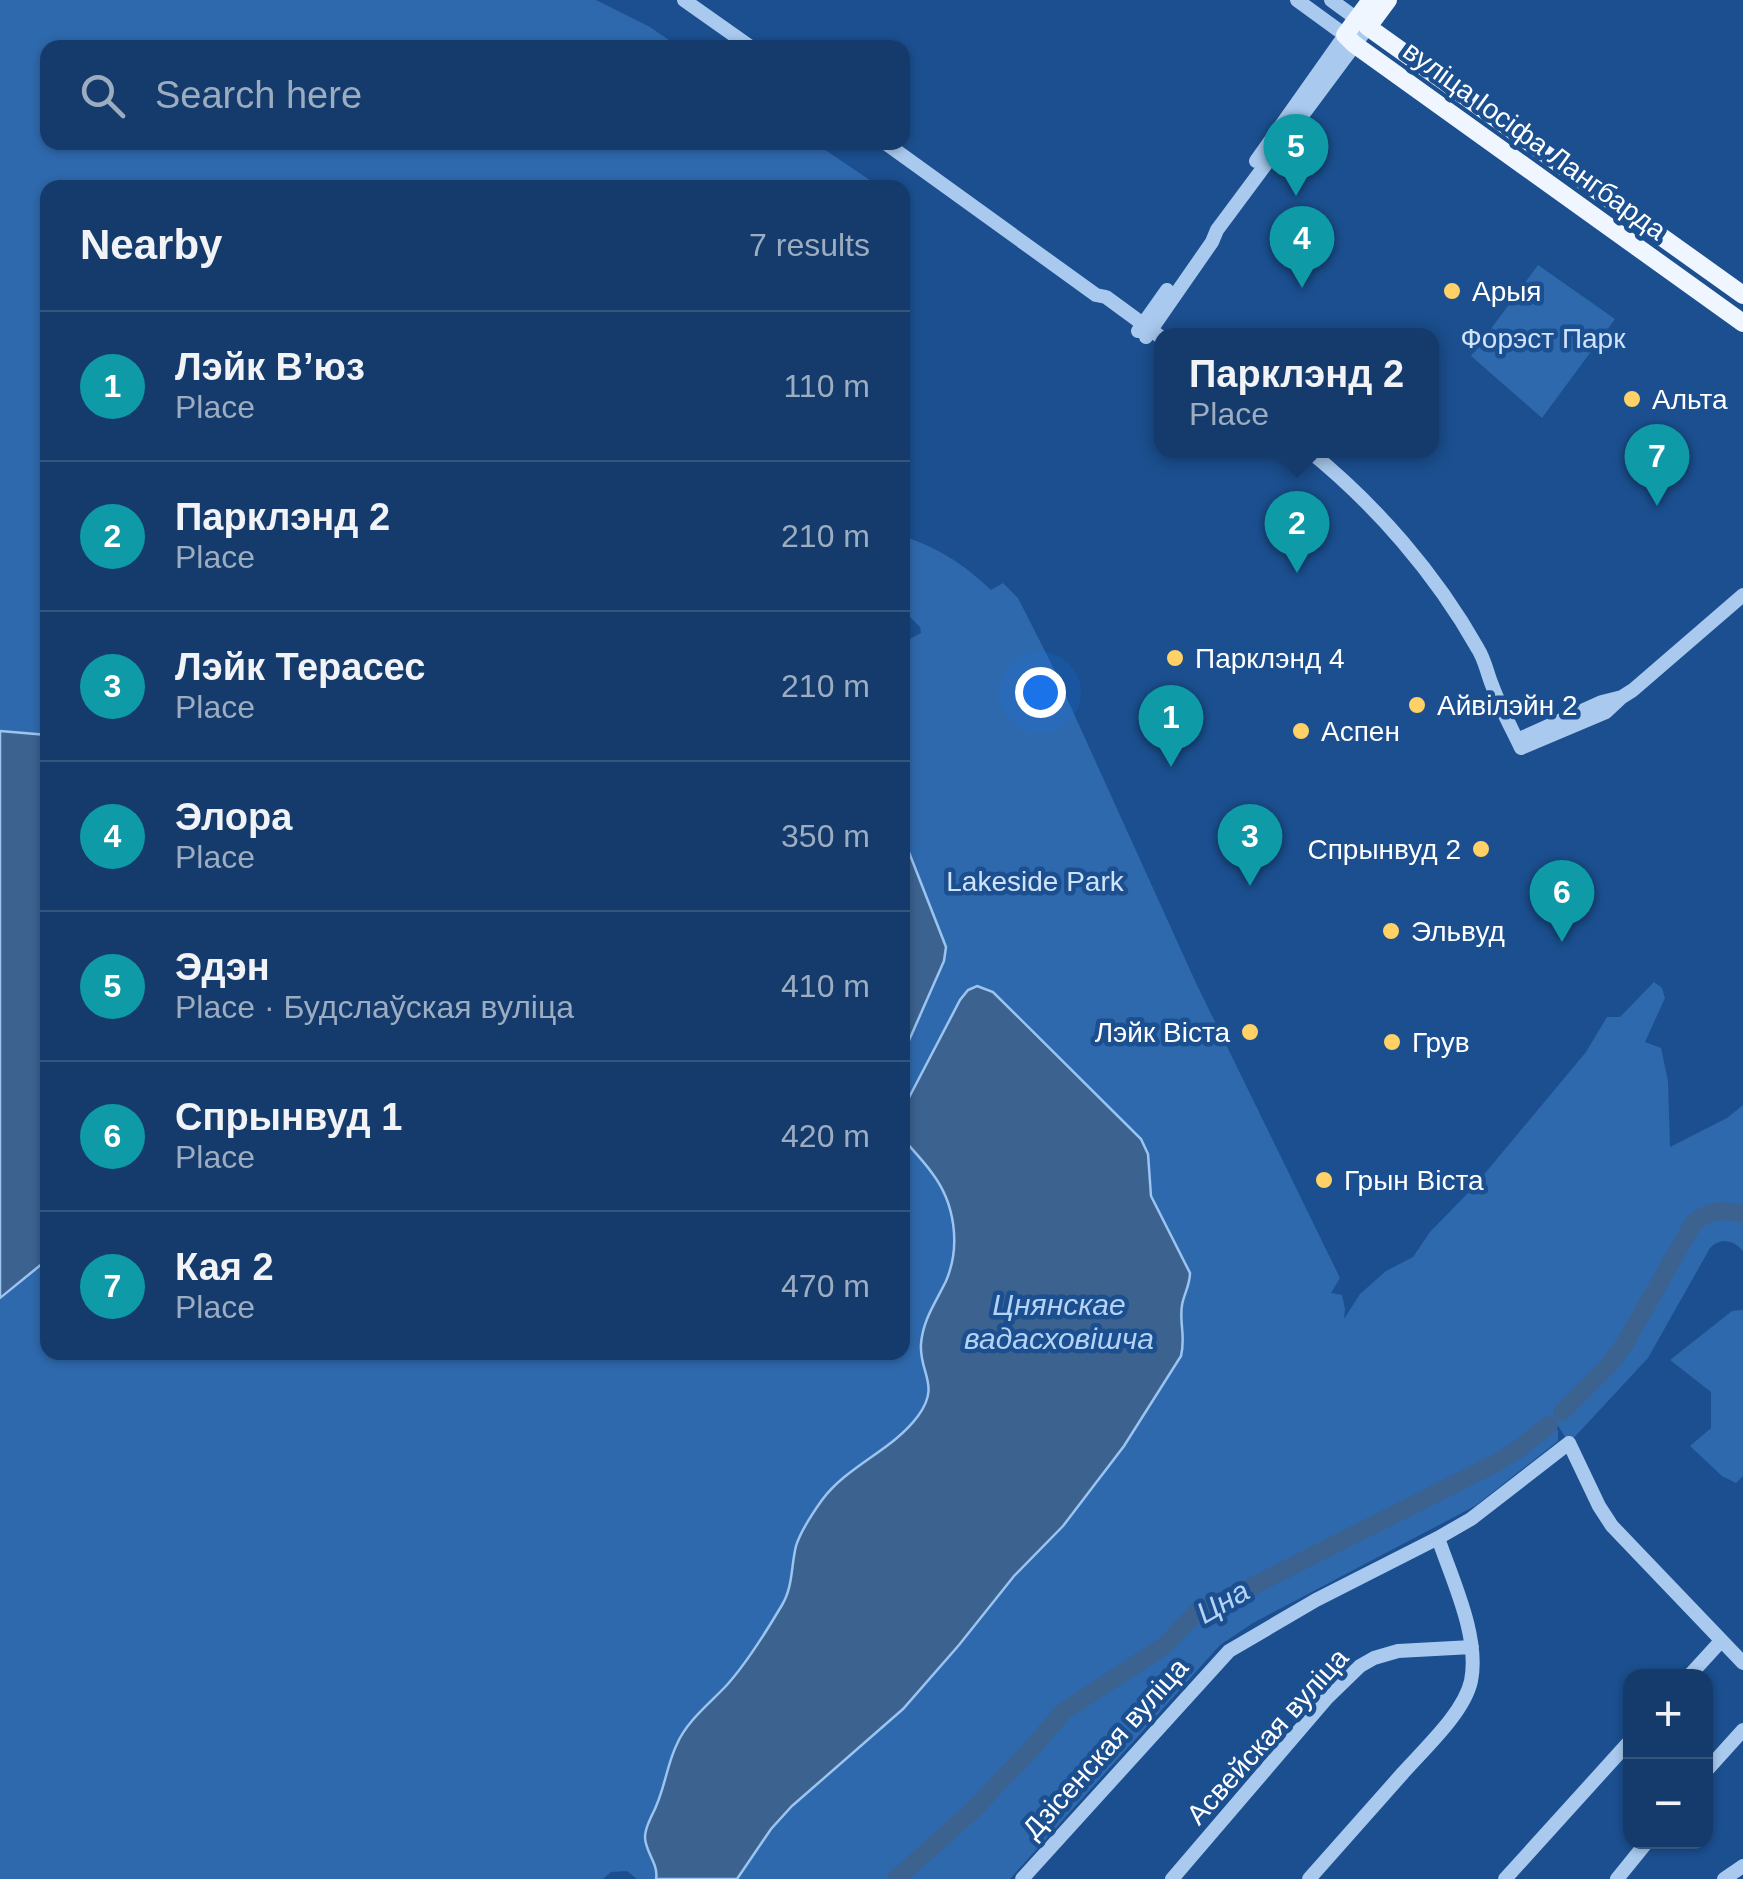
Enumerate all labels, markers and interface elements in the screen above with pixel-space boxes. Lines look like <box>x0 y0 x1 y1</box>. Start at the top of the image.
street label: вуліца Іосіфа Лангбарда <box>1397 35 1672 246</box>
search box <box>40 40 910 150</box>
icon: search <box>75 68 130 123</box>
text: Search here <box>155 74 362 116</box>
pin: 5 <box>1264 114 1328 196</box>
pin: 4 <box>1270 206 1334 288</box>
text: Nearby <box>80 221 222 268</box>
text: 7 results <box>749 227 870 263</box>
place label: Арыя <box>1472 276 1542 307</box>
marker: Арыя <box>1441 280 1463 302</box>
park label: Форэст Парк <box>1461 323 1626 354</box>
popup <box>1154 328 1439 458</box>
text: Лэйк В’юз <box>175 346 365 388</box>
text: Парклэнд 2 <box>1189 353 1404 395</box>
text: 1 <box>104 368 121 404</box>
text: 110 m <box>783 368 870 404</box>
place label: Альта <box>1652 384 1728 415</box>
marker: Альта <box>1621 388 1643 410</box>
text: Place <box>175 389 255 425</box>
text: Place <box>1189 396 1269 432</box>
pin: 7 <box>1624 424 1690 506</box>
pin: 2 <box>1264 490 1330 573</box>
text: Парклэнд 2 <box>175 496 390 538</box>
text: 2 <box>104 518 121 554</box>
text: 210 m <box>781 518 870 554</box>
text: Place <box>175 539 255 575</box>
place label: Парклэнд 4 <box>1195 643 1345 674</box>
text: Лэйк Терасес <box>175 646 425 688</box>
marker: Парклэнд 4 <box>1164 647 1186 669</box>
your location <box>1015 667 1066 718</box>
text: 3 <box>104 668 121 704</box>
text: 210 m <box>781 668 870 704</box>
pin: 1 <box>1138 684 1204 767</box>
text: Place <box>175 689 255 725</box>
place label: Айвілэйн 2 <box>1437 690 1578 721</box>
marker: Айвілэйн 2 <box>1406 694 1428 716</box>
place label: Аспен <box>1321 716 1400 747</box>
marker: Аспен <box>1290 720 1312 742</box>
text: Элора <box>175 796 292 838</box>
pin: 3 <box>1218 804 1282 886</box>
text: 4 <box>104 818 121 854</box>
text: 350 m <box>781 818 870 854</box>
place label: Спрынвуд 2 <box>1307 834 1461 865</box>
marker: Спрынвуд 2 <box>1470 838 1492 860</box>
text: Place <box>175 839 255 875</box>
pin: 6 <box>1530 860 1594 942</box>
park label: Lakeside Park <box>946 866 1125 897</box>
place label: Эльвуд <box>1411 916 1505 947</box>
marker: Эльвуд <box>1380 920 1402 942</box>
text: Эдэн <box>175 946 270 988</box>
text: 5 <box>104 968 121 1004</box>
text: 410 m <box>781 968 870 1004</box>
text: Place · Будслаўская вуліца <box>175 989 574 1025</box>
place label: Лэйк Вiста <box>1095 1017 1230 1048</box>
marker: Лэйк Вiста <box>1239 1021 1261 1043</box>
place label: Грув <box>1412 1027 1470 1058</box>
marker: Грув <box>1381 1031 1403 1053</box>
text: Спрынвуд 1 <box>175 1096 402 1138</box>
text: 6 <box>104 1118 121 1154</box>
text: 420 m <box>781 1118 870 1154</box>
text: Place <box>175 1139 255 1175</box>
place label: Грын Вiста <box>1344 1165 1484 1196</box>
marker: Грын Вiста <box>1313 1169 1335 1191</box>
text: Кая 2 <box>175 1246 274 1288</box>
text: 7 <box>104 1268 121 1304</box>
text: 470 m <box>781 1268 870 1304</box>
water label: Цнянскае вадасховішча <box>964 1288 1154 1355</box>
text: Place <box>175 1289 255 1325</box>
water label: Цна <box>1191 1574 1255 1630</box>
street label: Асвейская вуліца <box>1180 1642 1355 1831</box>
street label: Дзісенская вуліца <box>1017 1652 1195 1845</box>
map controls <box>1623 1669 1713 1849</box>
button: + <box>1623 1669 1713 1759</box>
button: − <box>1623 1759 1713 1849</box>

